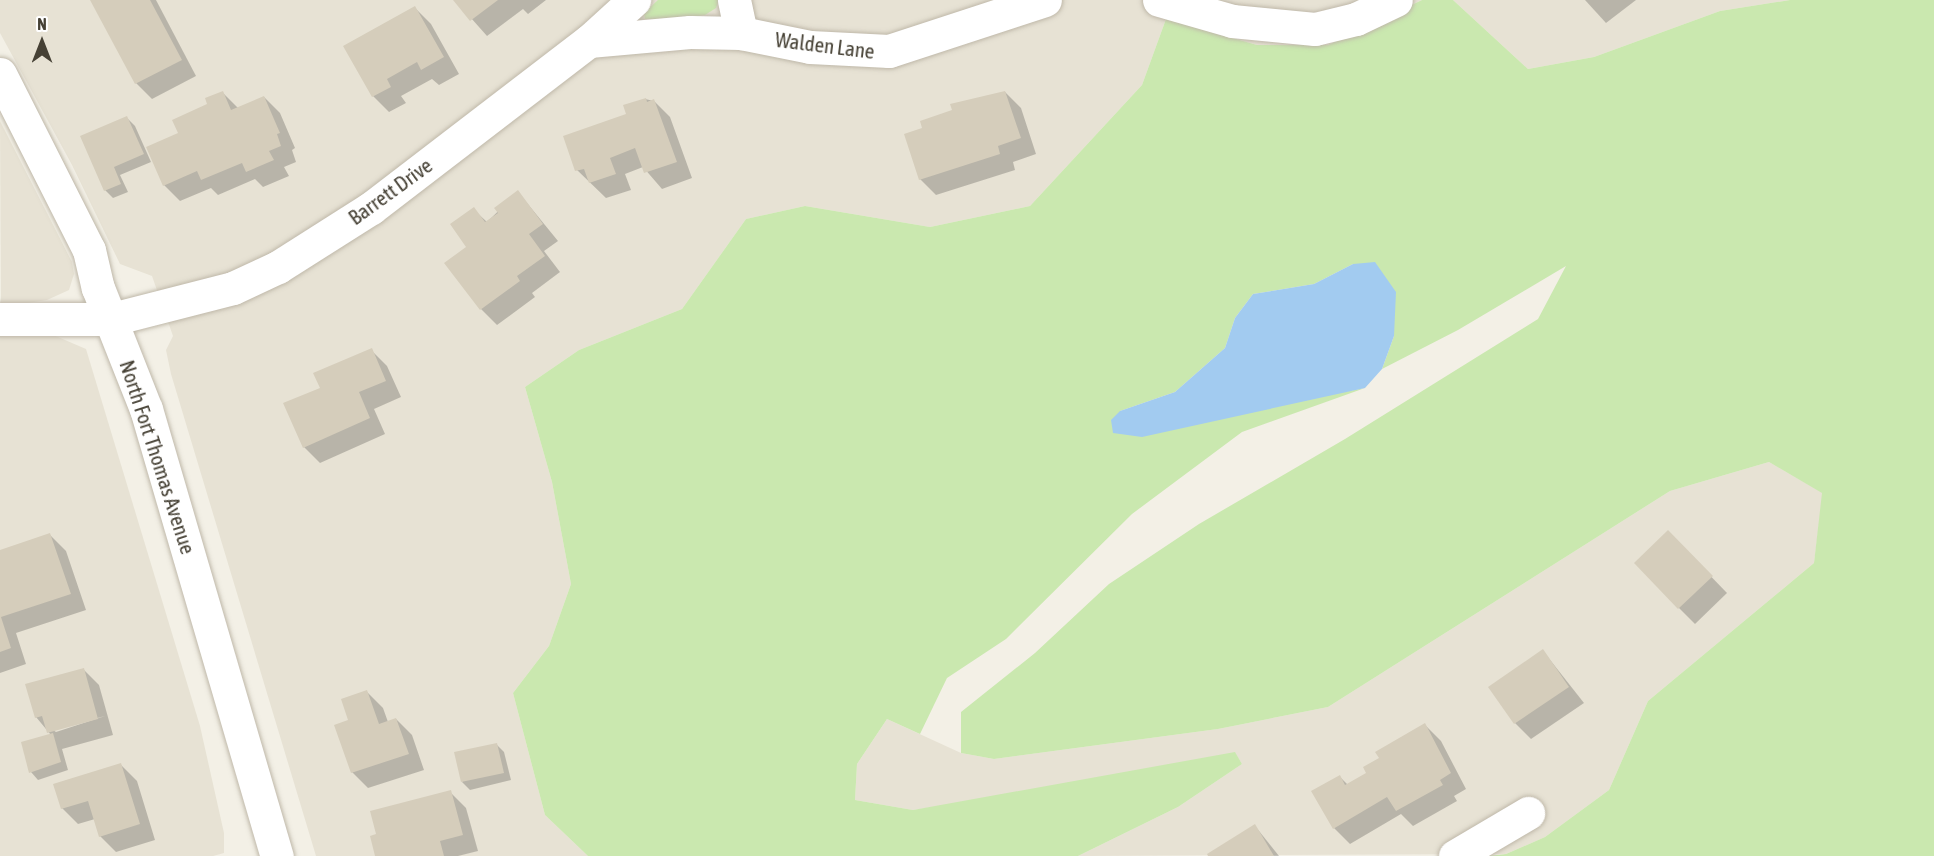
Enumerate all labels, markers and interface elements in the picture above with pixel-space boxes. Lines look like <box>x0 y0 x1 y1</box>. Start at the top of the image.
north arrow <box>12 12 72 72</box>
text: N <box>37 15 47 33</box>
street label: Walden Lane <box>774 26 876 64</box>
street label: Barrett Drive <box>343 152 437 230</box>
street label: North Fort Thomas Avenue <box>115 357 201 557</box>

